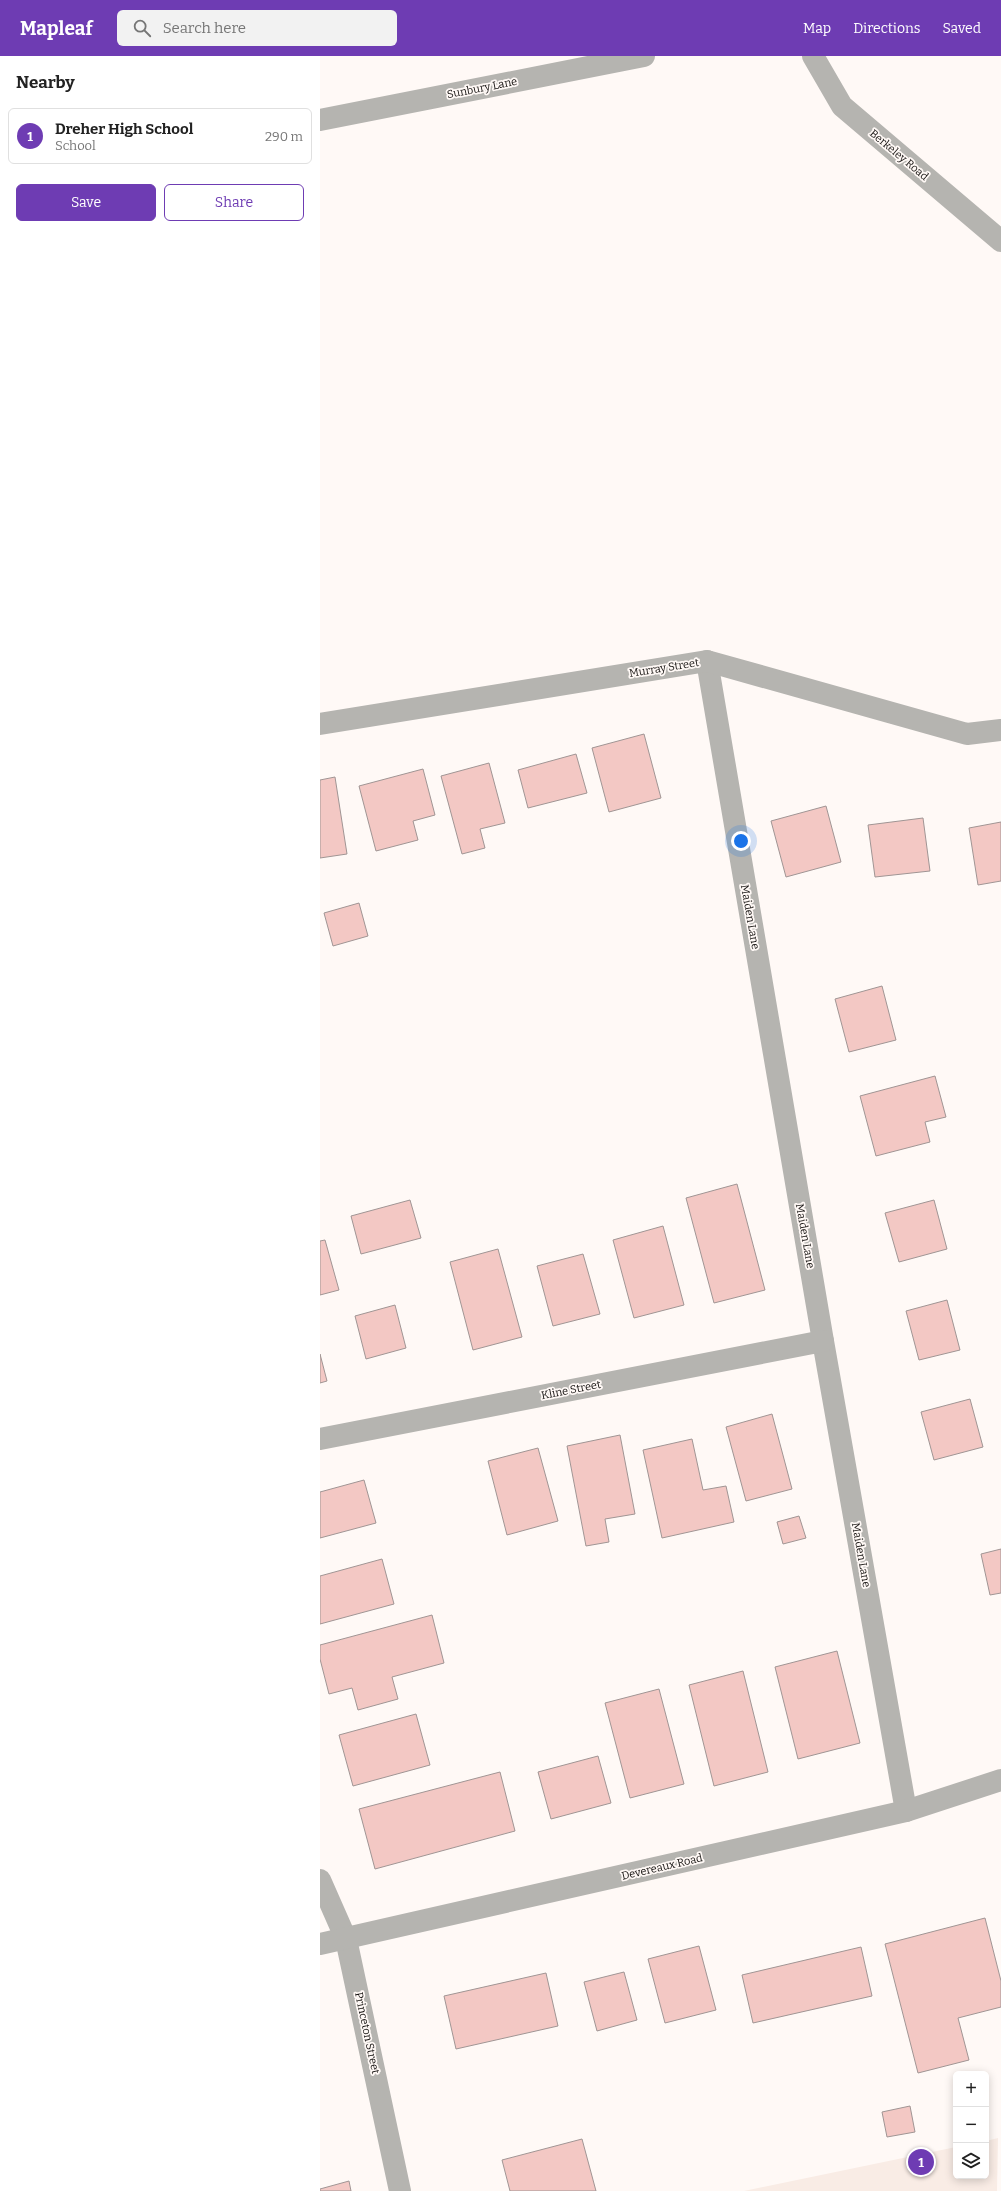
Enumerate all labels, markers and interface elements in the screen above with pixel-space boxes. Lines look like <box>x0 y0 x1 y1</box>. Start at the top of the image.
search box <box>117 10 397 46</box>
text: Mapleaf <box>20 17 93 40</box>
icon: search <box>131 17 153 39</box>
text: Search here <box>163 19 246 37</box>
text: Map <box>803 20 831 37</box>
text: Directions <box>853 20 921 37</box>
text: Saved <box>943 20 981 37</box>
text: Nearby <box>16 72 75 93</box>
street label: Sunbury Lane <box>446 75 518 101</box>
text: Dreher High School <box>55 120 193 138</box>
street label: Berkeley Road <box>867 127 931 184</box>
text: 1 <box>27 129 33 144</box>
text: 290 m <box>265 129 303 144</box>
text: School <box>55 138 96 153</box>
button: Save <box>16 184 156 221</box>
button: Share <box>164 184 304 221</box>
street label: Murray Street <box>628 656 700 680</box>
your location <box>731 831 751 851</box>
street label: Maiden Lane <box>738 884 762 950</box>
street label: Maiden Lane <box>793 1203 817 1269</box>
street label: Kline Street <box>540 1378 602 1402</box>
street label: Maiden Lane <box>849 1522 873 1588</box>
street label: Devereaux Road <box>620 1851 704 1883</box>
street label: Princeton Street <box>352 1991 382 2075</box>
map controls <box>953 2071 989 2179</box>
button: + <box>953 2071 989 2107</box>
button: − <box>953 2107 989 2143</box>
button: layers <box>953 2143 989 2179</box>
pin: 1 <box>908 2147 934 2177</box>

